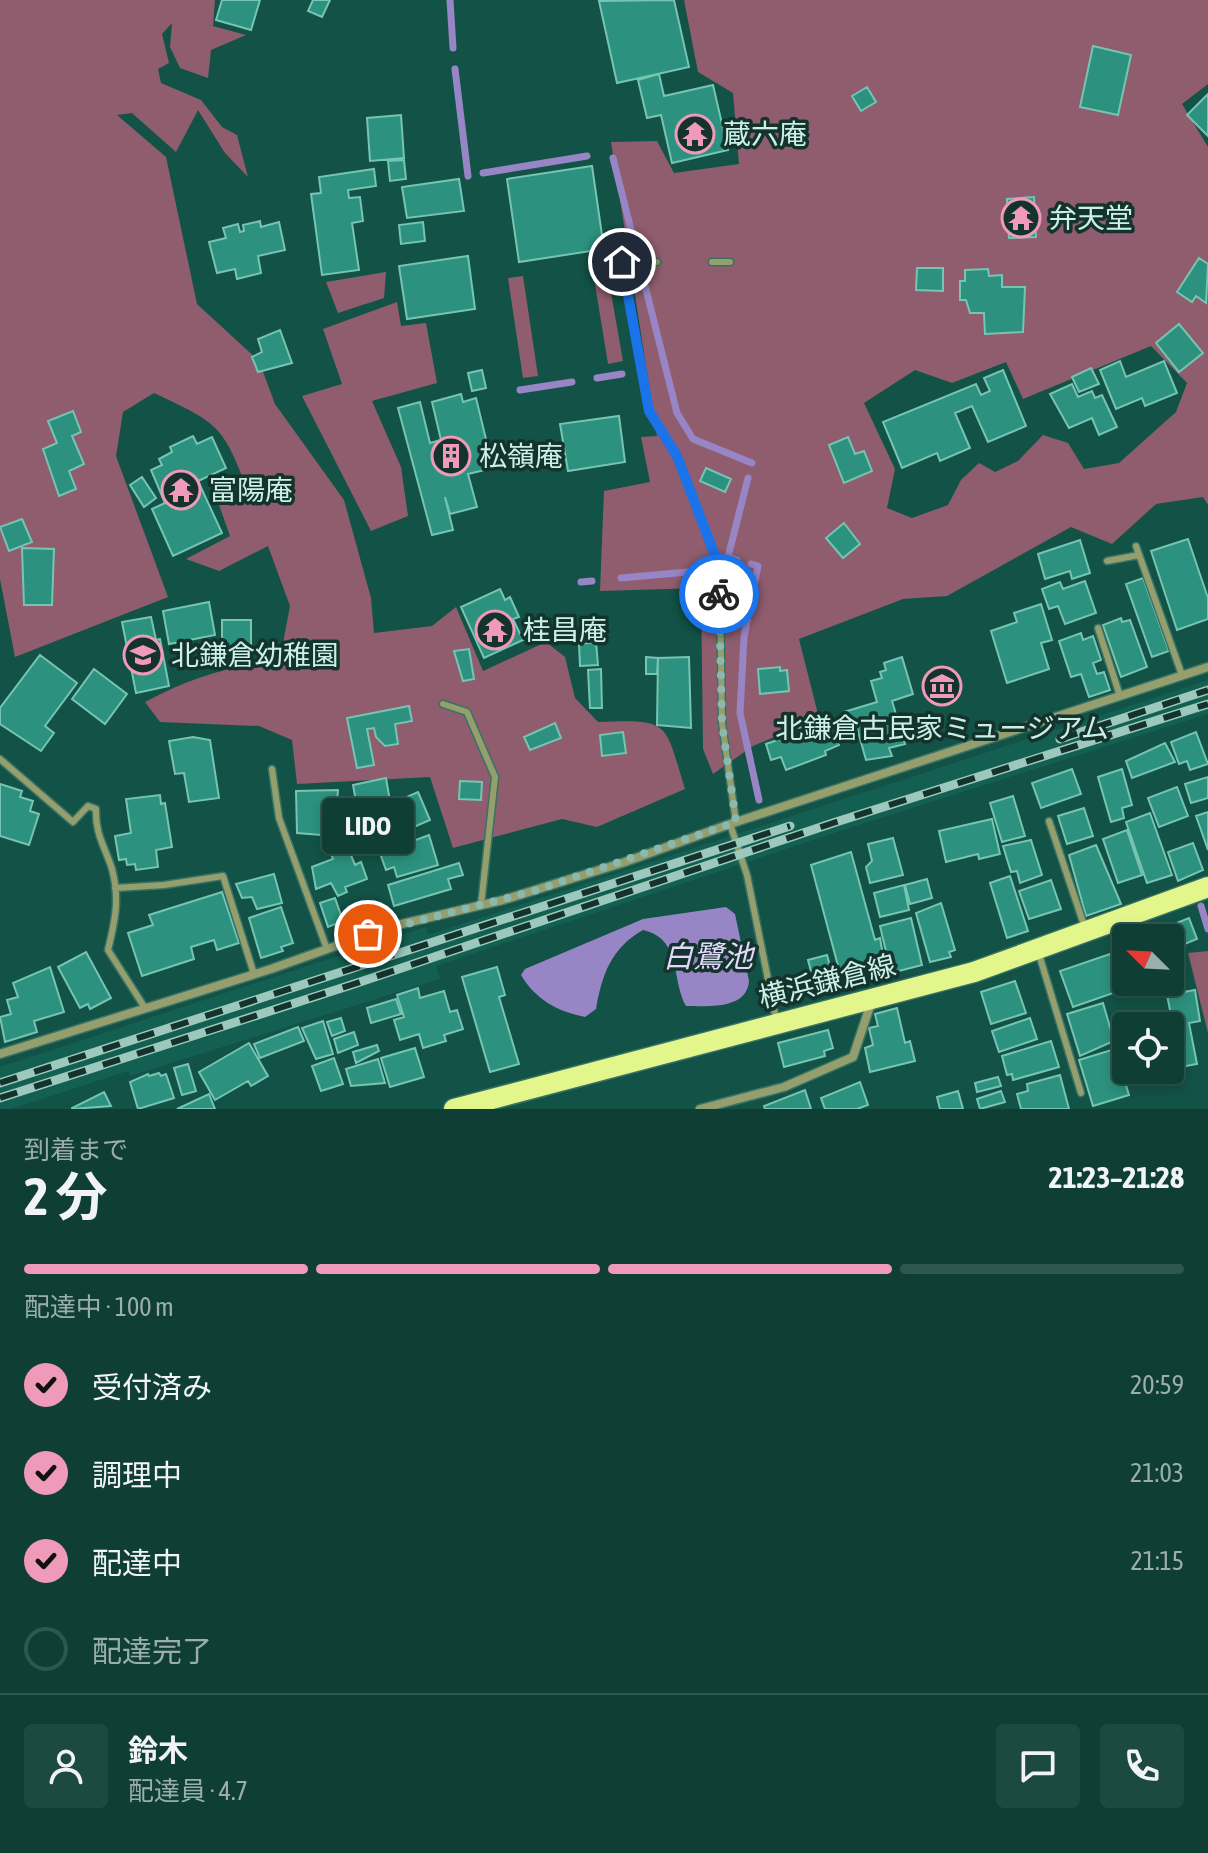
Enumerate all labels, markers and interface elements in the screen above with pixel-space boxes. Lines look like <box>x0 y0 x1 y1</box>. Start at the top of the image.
temple icon: 蔵六庵 <box>674 113 716 155</box>
place label: 蔵六庵 <box>723 118 807 150</box>
temple icon: 弁天堂 <box>1000 197 1042 239</box>
place label: 弁天堂 <box>1049 202 1133 234</box>
pin <box>588 228 656 296</box>
icon: home <box>600 240 644 284</box>
building icon: 松嶺庵 <box>430 435 472 477</box>
place label: 松嶺庵 <box>479 440 563 472</box>
temple icon: 富陽庵 <box>160 469 202 511</box>
place label: 富陽庵 <box>209 474 293 506</box>
courier <box>679 554 759 634</box>
icon: bike <box>697 572 741 616</box>
temple icon: 桂昌庵 <box>474 609 516 651</box>
place label: 桂昌庵 <box>523 614 607 646</box>
school or university icon: 北鎌倉幼稚園 <box>122 634 164 676</box>
place label: 北鎌倉幼稚園 <box>171 639 339 671</box>
museum icon: 北鎌倉古民家ミュージアム <box>921 665 963 707</box>
place label: 北鎌倉古民家ミュージアム <box>775 712 1109 744</box>
callout: LIDO <box>322 798 414 854</box>
text: LIDO <box>345 811 391 841</box>
pin <box>334 900 402 968</box>
icon: bag <box>346 912 390 956</box>
north arrow <box>1112 924 1184 996</box>
map controls <box>1112 924 1184 1084</box>
water label: 白鷺池 <box>663 939 756 973</box>
street label: 横浜鎌倉線 <box>755 949 899 1013</box>
button: locate <box>1112 1012 1184 1084</box>
text: 到着まで <box>24 1135 128 1165</box>
text: 21:23–21:28 <box>1049 1160 1184 1194</box>
text: 2 分 <box>24 1166 108 1226</box>
text: 配達中 · 100 m <box>24 1292 174 1322</box>
icon: check <box>24 1363 68 1407</box>
text: 受付済み <box>92 1370 212 1404</box>
text: 20:59 <box>1130 1370 1184 1400</box>
icon: check <box>24 1451 68 1495</box>
text: 調理中 <box>92 1458 182 1492</box>
text: 21:03 <box>1130 1458 1184 1488</box>
icon: check <box>24 1539 68 1583</box>
text: 配達中 <box>92 1546 182 1580</box>
text: 21:15 <box>1130 1546 1184 1576</box>
text: 配達完了 <box>92 1634 212 1668</box>
button: person <box>24 1724 108 1808</box>
button: chat <box>996 1724 1080 1808</box>
button: phone <box>1100 1724 1184 1808</box>
text: 鈴木 <box>128 1733 188 1767</box>
text: 配達員 · 4.7 <box>128 1776 248 1806</box>

